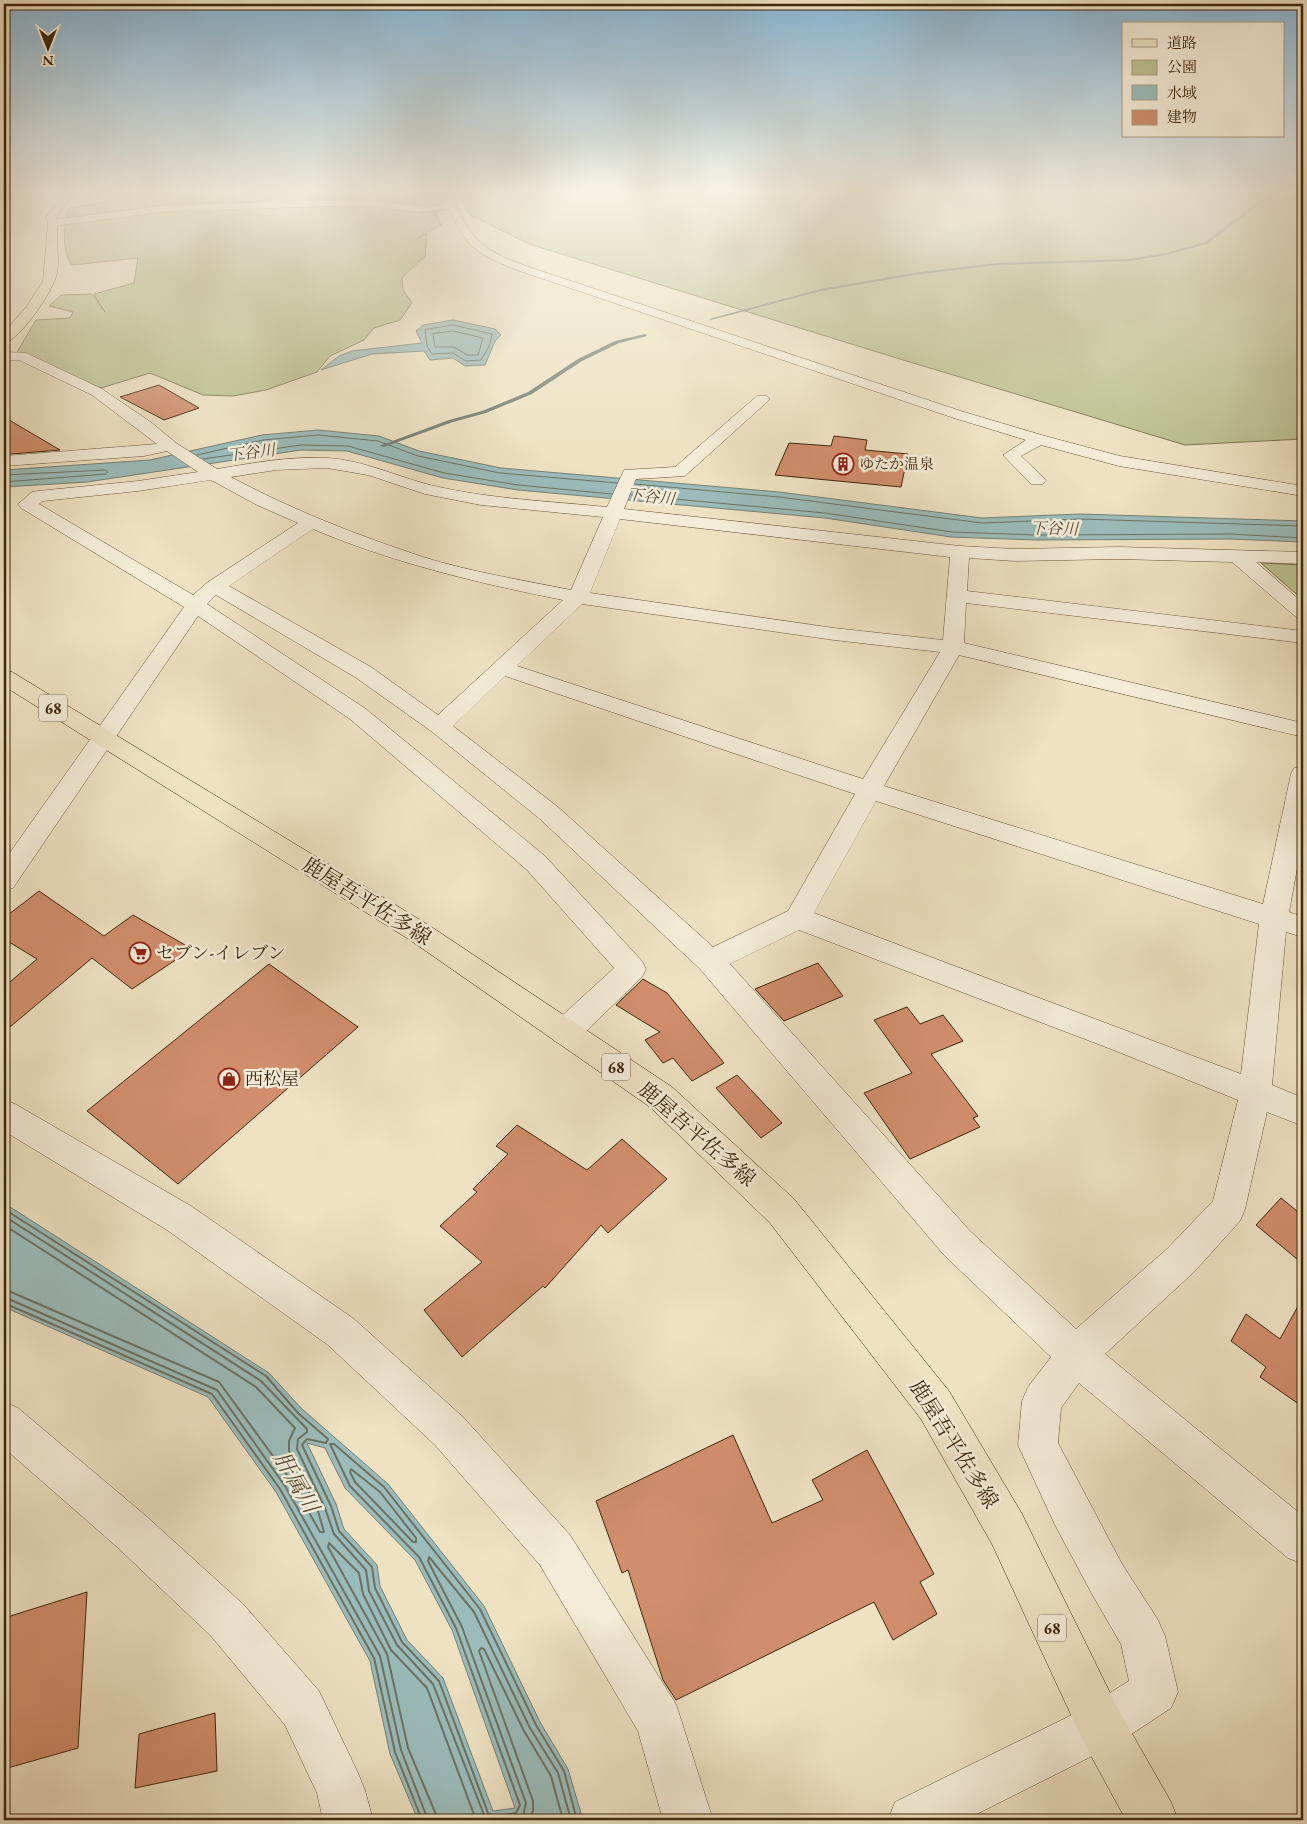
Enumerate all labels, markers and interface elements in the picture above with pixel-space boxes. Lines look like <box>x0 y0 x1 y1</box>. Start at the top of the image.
north arrow <box>22 22 72 72</box>
legend <box>1122 22 1284 138</box>
text: 道路 <box>1167 33 1197 52</box>
text: N <box>42 52 54 70</box>
text: 公園 <box>1167 57 1197 76</box>
text: 水域 <box>1167 83 1197 102</box>
text: 建物 <box>1167 107 1197 126</box>
water label: 下谷川 <box>226 439 278 466</box>
building icon: ゆたか温泉 <box>831 452 855 476</box>
place label: ゆたか温泉 <box>859 454 934 473</box>
water label: 下谷川 <box>626 484 678 510</box>
water label: 下谷川 <box>1030 518 1080 539</box>
road number: 68 <box>39 694 67 721</box>
street label: 鹿屋吾平佐多線 <box>298 850 437 951</box>
supermarket icon: セブン-イレブン <box>128 941 152 965</box>
place label: セブン-イレブン <box>156 941 286 964</box>
road number: 68 <box>602 1054 630 1080</box>
shop icon: 西松屋 <box>217 1067 241 1091</box>
place label: 西松屋 <box>245 1067 299 1090</box>
street label: 鹿屋吾平佐多線 <box>633 1075 762 1192</box>
street label: 鹿屋吾平佐多線 <box>904 1374 1005 1513</box>
water label: 肝属川 <box>268 1446 327 1520</box>
road number: 68 <box>1038 1615 1066 1642</box>

